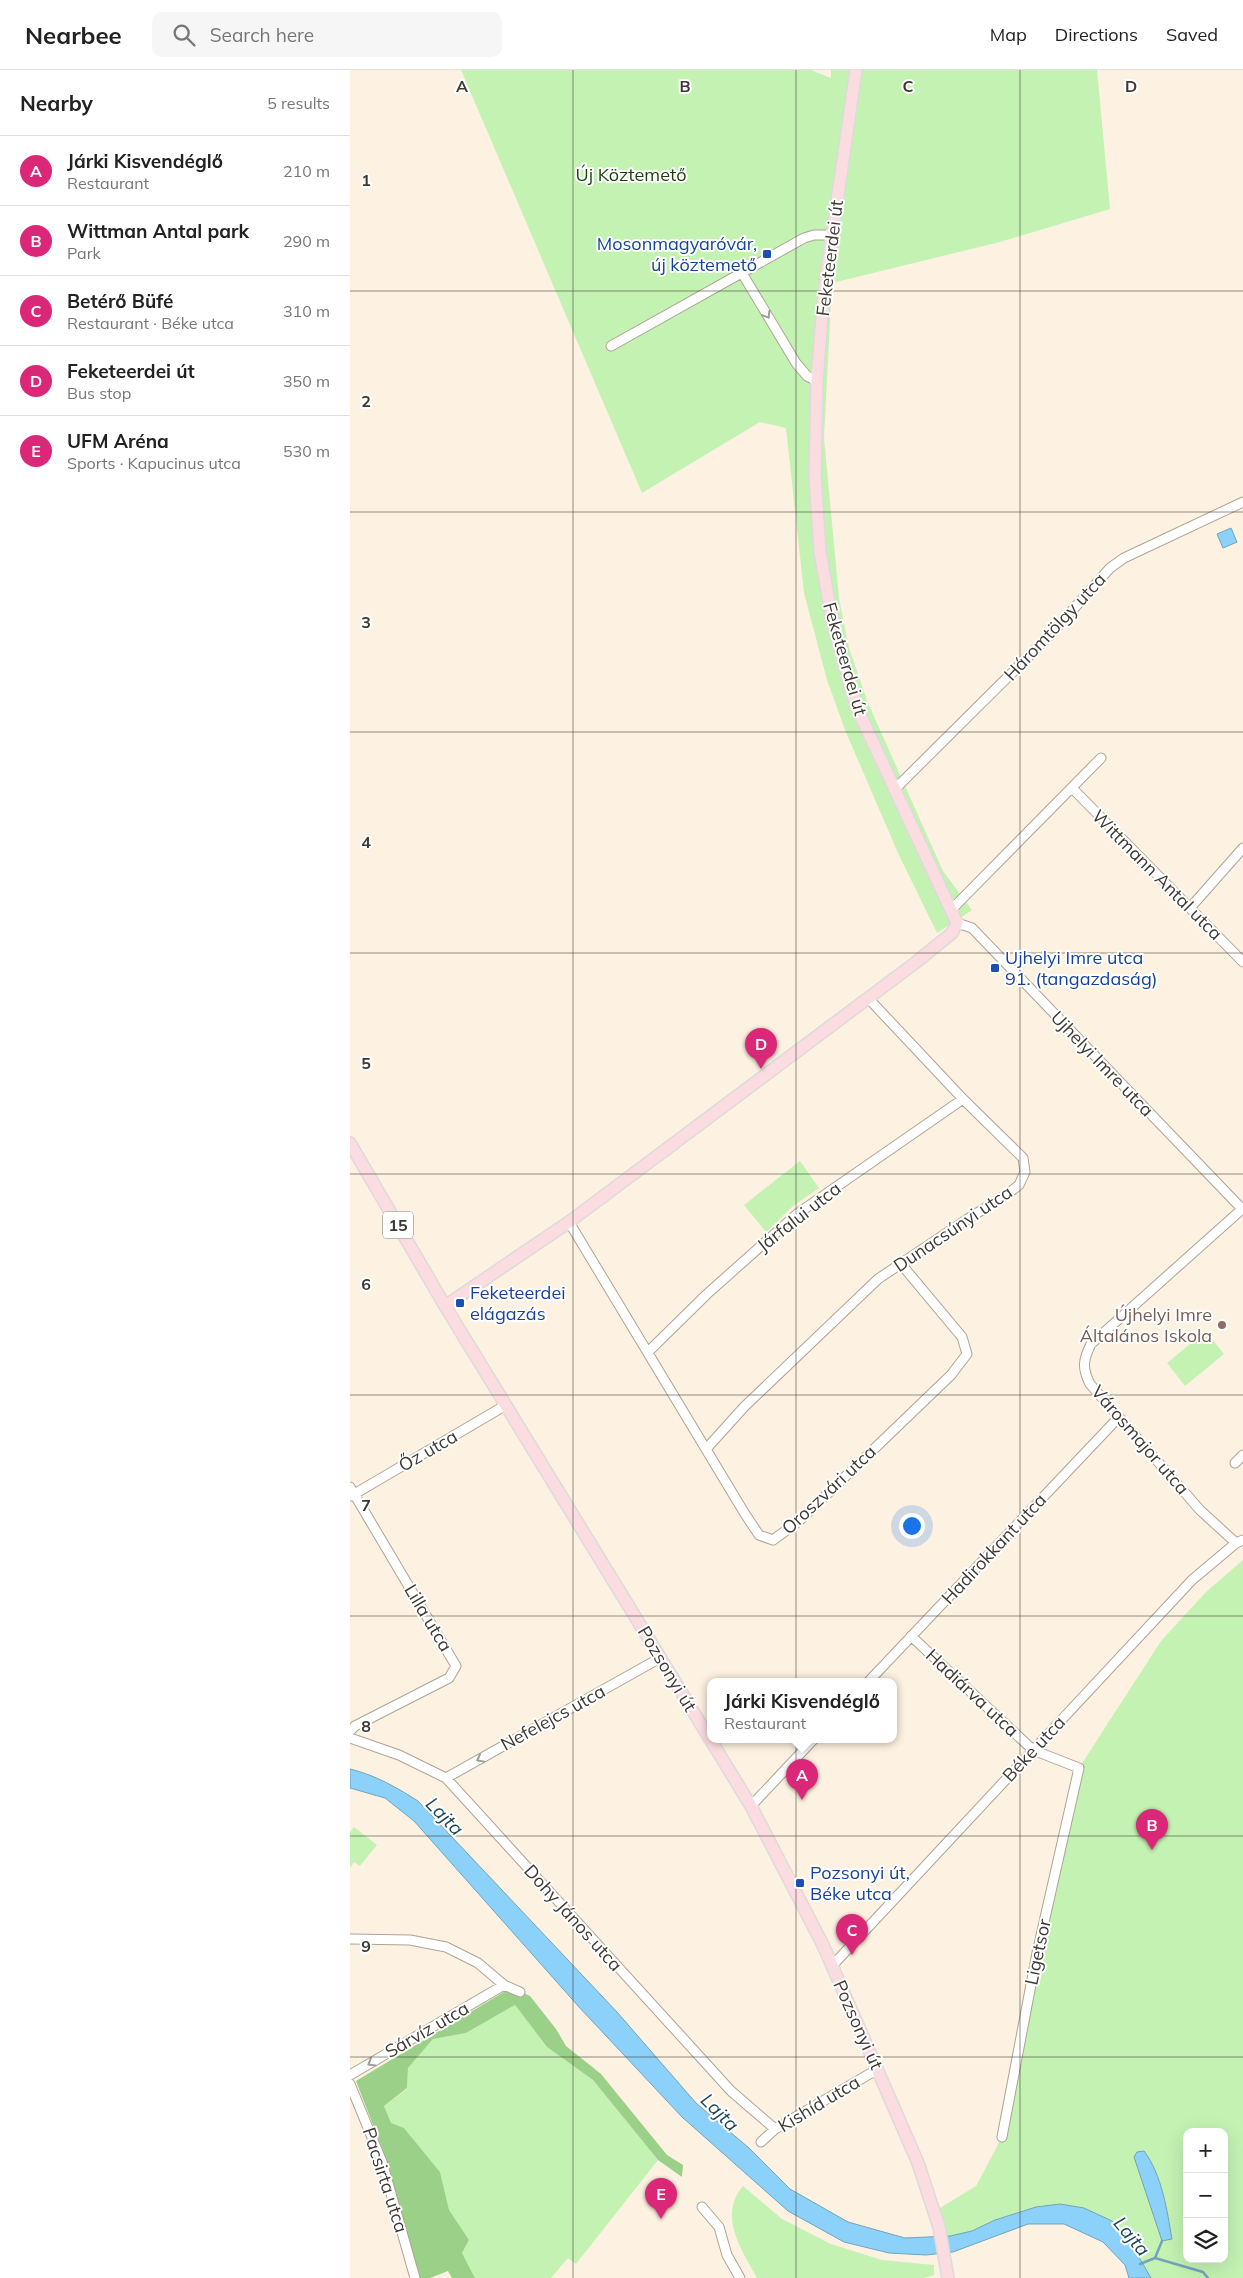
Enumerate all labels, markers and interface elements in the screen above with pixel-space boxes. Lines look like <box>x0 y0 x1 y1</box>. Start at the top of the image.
search box <box>152 12 502 57</box>
text: Nearbee <box>25 20 122 50</box>
icon: search <box>170 21 198 49</box>
text: Search here <box>210 23 314 47</box>
text: Map <box>990 23 1027 46</box>
text: Directions <box>1055 23 1138 46</box>
text: Saved <box>1166 23 1218 46</box>
text: A <box>456 76 468 96</box>
text: B <box>679 76 691 96</box>
text: C <box>903 76 914 96</box>
text: D <box>1125 76 1137 96</box>
text: Nearby <box>20 90 93 116</box>
text: 5 results <box>267 93 330 113</box>
text: Járki Kisvendéglő <box>67 149 223 173</box>
text: A <box>30 161 42 181</box>
text: 210 m <box>283 161 330 181</box>
park label: Új Köztemető <box>576 163 686 186</box>
text: 1 <box>361 170 371 190</box>
text: Restaurant <box>67 173 149 193</box>
street label: Feketeerdei út <box>811 199 848 317</box>
text: Wittman Antal park <box>67 219 249 243</box>
text: B <box>30 231 42 251</box>
text: 290 m <box>283 231 330 251</box>
place label: Mosonmagyaróvár, új köztemető <box>597 232 757 276</box>
text: Park <box>67 243 101 263</box>
marker: Mosonmagyaróvár, új köztemető <box>761 248 773 260</box>
text: Betérő Büfé <box>67 289 173 313</box>
text: C <box>31 301 41 321</box>
text: 310 m <box>283 301 330 321</box>
one-way arrow <box>761 310 771 319</box>
text: Restaurant · Béke utca <box>67 313 234 333</box>
text: Feketeerdei út <box>67 359 195 383</box>
text: D <box>30 371 42 391</box>
text: 350 m <box>283 371 330 391</box>
text: Bus stop <box>67 383 131 403</box>
text: 2 <box>361 391 371 411</box>
text: UFM Aréna <box>67 429 169 453</box>
text: E <box>31 441 41 461</box>
text: 530 m <box>283 441 330 461</box>
text: Sports · Kapucinus utca <box>67 453 241 473</box>
street label: Háromtölgy utca <box>999 568 1111 685</box>
street label: Feketeerdei út <box>818 600 873 718</box>
text: 3 <box>361 612 371 632</box>
street label: Wittmann Antal utca <box>1087 805 1227 945</box>
text: 4 <box>361 832 371 852</box>
place label: Ujhelyi Imre utca 91. (tangazdaság) <box>1005 946 1158 990</box>
marker: Ujhelyi Imre utca 91. (tangazdaság) <box>989 962 1001 974</box>
street label: Ujhelyi Imre utca <box>1046 1006 1159 1121</box>
pin: D <box>745 1028 777 1069</box>
text: 5 <box>361 1053 371 1073</box>
street label: Járfalui utca <box>752 1177 845 1257</box>
street label: Dunacsúnyi utca <box>889 1180 1017 1277</box>
road number: 15 <box>383 1212 413 1238</box>
text: 6 <box>361 1274 371 1294</box>
place label: Feketeerdei elágazás <box>470 1281 565 1325</box>
marker: Feketeerdei elágazás <box>454 1297 466 1309</box>
place label: Újhelyi Imre Általános Iskola <box>1080 1303 1212 1347</box>
marker: Újhelyi Imre Általános Iskola <box>1216 1319 1228 1331</box>
street label: Városmajor utca <box>1087 1380 1194 1499</box>
street label: Őz utca <box>394 1425 461 1477</box>
street label: Oroszvári utca <box>777 1440 881 1539</box>
street label: Hadirokkant utca <box>936 1488 1051 1609</box>
text: 7 <box>361 1495 371 1515</box>
your location <box>899 1513 925 1539</box>
street label: Lilla utca <box>399 1580 457 1656</box>
street label: Pozsonyi út <box>633 1622 702 1716</box>
street label: Hadiárva utca <box>921 1644 1024 1742</box>
popup <box>707 1678 897 1743</box>
street label: Nefelejcs utca <box>496 1679 609 1756</box>
text: Járki Kisvendéglő <box>724 1689 880 1713</box>
street label: Béke utca <box>997 1711 1070 1786</box>
text: Restaurant <box>724 1713 806 1733</box>
text: 8 <box>361 1716 371 1736</box>
one-way arrow <box>477 1752 486 1762</box>
pin: A <box>786 1759 818 1800</box>
water label: Lajta <box>421 1792 469 1840</box>
pin: B <box>1136 1809 1168 1850</box>
street label: Dohy János utca <box>519 1859 627 1976</box>
place label: Pozsonyi út, Béke utca <box>810 1861 910 1905</box>
marker: Pozsonyi út, Béke utca <box>794 1877 806 1889</box>
pin: C <box>836 1914 868 1955</box>
street label: Ligetsor <box>1019 1916 1056 1987</box>
text: 9 <box>361 1936 371 1956</box>
street label: Pozsonyi út <box>829 1976 888 2073</box>
street label: Sárvíz utca <box>381 1996 473 2063</box>
one-way arrow <box>367 2057 376 2067</box>
street label: Kishíd utca <box>774 2070 864 2137</box>
water label: Lajta <box>696 2088 744 2136</box>
street label: Pacsirta utca <box>358 2124 413 2235</box>
map controls <box>1183 2128 1228 2263</box>
button: + <box>1183 2128 1228 2173</box>
button: − <box>1183 2173 1228 2218</box>
pin: E <box>645 2178 677 2219</box>
water label: Lajta <box>1109 2211 1155 2261</box>
button: layers <box>1183 2218 1228 2263</box>

